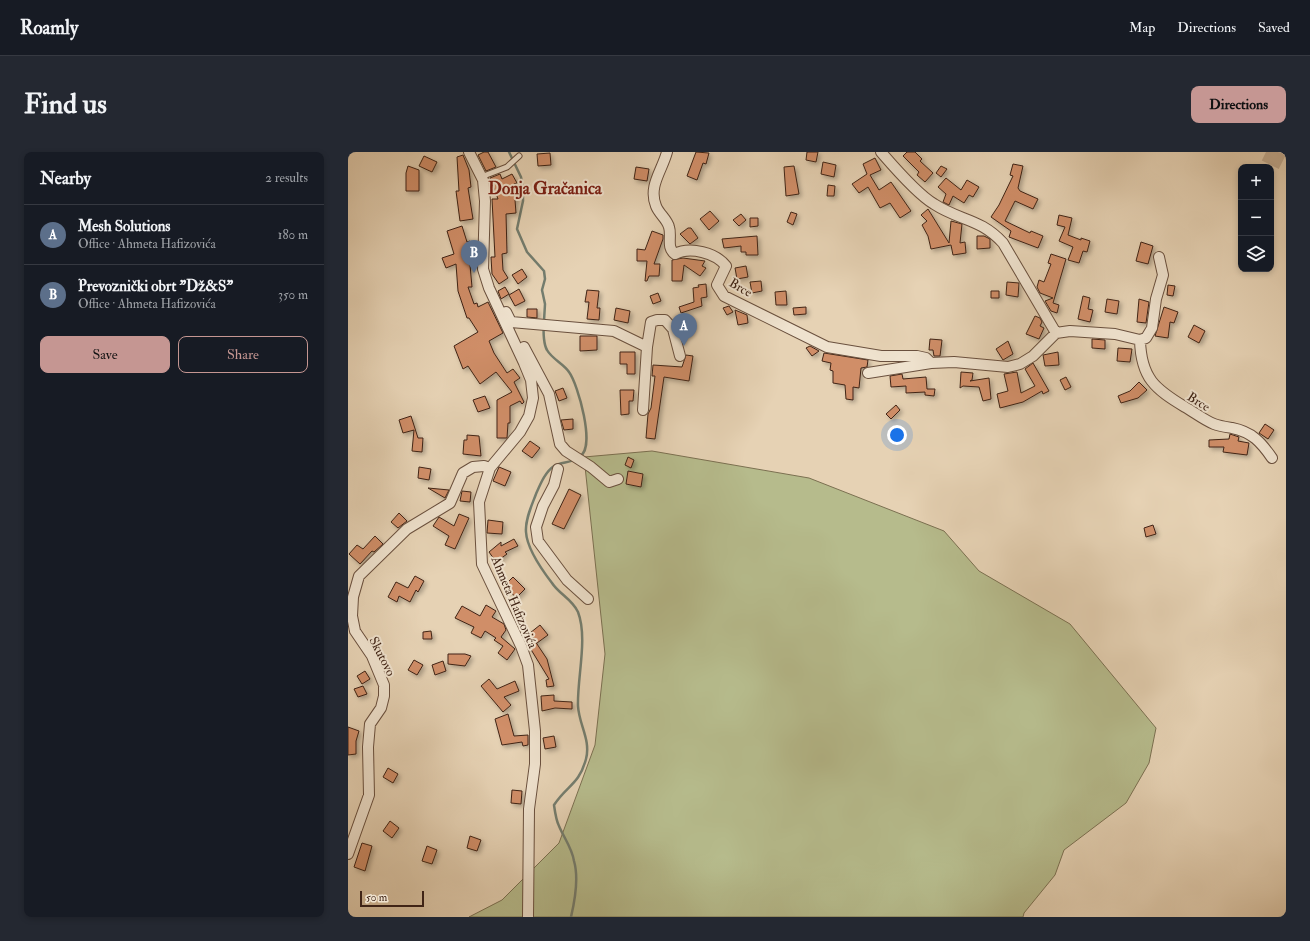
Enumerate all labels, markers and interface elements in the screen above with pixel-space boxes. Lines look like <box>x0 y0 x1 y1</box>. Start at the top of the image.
text: Roamly <box>20 16 78 40</box>
text: Map <box>1129 19 1155 36</box>
text: Directions <box>1177 19 1236 36</box>
text: Saved <box>1258 19 1290 36</box>
button: Directions <box>1191 86 1286 123</box>
text: Find us <box>24 87 107 122</box>
map controls <box>1238 164 1274 272</box>
button: + <box>1238 164 1274 200</box>
text: Nearby <box>40 168 91 189</box>
text: 2 results <box>265 170 308 186</box>
district label: Donja Gračanica <box>488 178 603 200</box>
button: − <box>1238 200 1274 236</box>
text: Mesh Solutions <box>78 217 171 236</box>
text: A <box>49 227 57 243</box>
text: 180 m <box>278 227 308 243</box>
text: Office · Ahmeta Hafizovića <box>78 236 216 252</box>
button: layers <box>1238 236 1274 272</box>
pin: B <box>461 240 487 273</box>
street label: Brce <box>726 275 755 301</box>
text: Prevoznički obrt "Dž&S" <box>78 277 233 296</box>
text: B <box>49 287 57 303</box>
text: 350 m <box>278 287 308 303</box>
text: Office · Ahmeta Hafizovića <box>78 296 216 312</box>
pin: A <box>671 313 697 346</box>
button: Save <box>40 336 170 373</box>
button: Share <box>178 336 308 373</box>
street label: Brce <box>1184 389 1213 415</box>
your location <box>887 425 907 445</box>
street label: Ahmeta Hafizovića <box>487 553 541 651</box>
street label: Skutovo <box>365 634 399 679</box>
scale bar <box>360 889 424 908</box>
text: 50 m <box>366 891 387 904</box>

